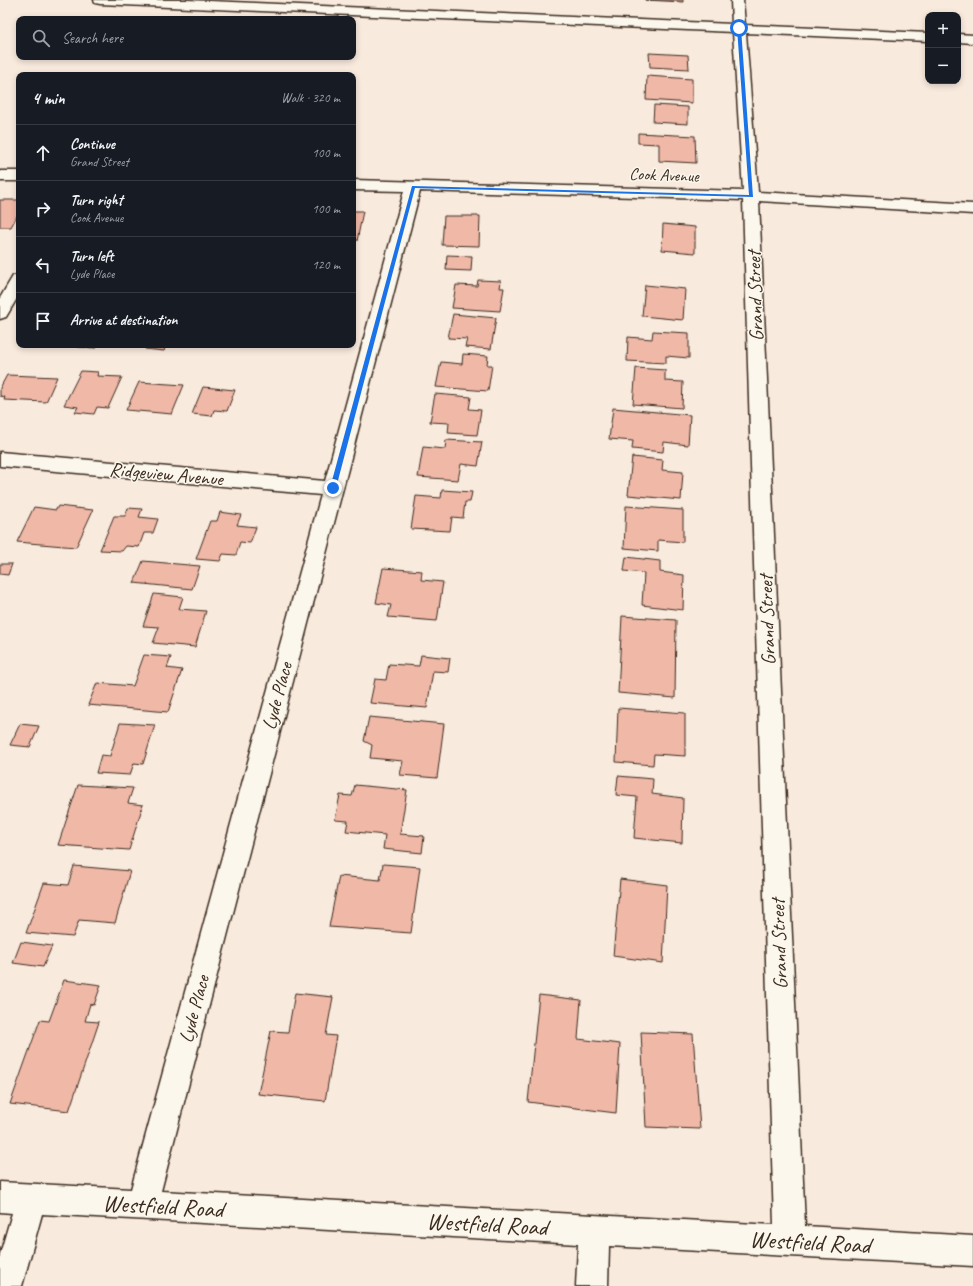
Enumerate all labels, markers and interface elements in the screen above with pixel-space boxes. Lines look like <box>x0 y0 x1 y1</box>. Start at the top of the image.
map controls <box>925 12 961 84</box>
button: + <box>925 12 961 48</box>
search box <box>16 16 356 60</box>
route start <box>730 19 748 37</box>
icon: search <box>30 27 52 49</box>
text: Search here <box>62 29 123 48</box>
button: − <box>925 48 961 84</box>
text: 4 min <box>32 88 65 109</box>
text: Walk · 320 m <box>281 90 340 106</box>
text: Continue <box>70 135 115 154</box>
icon: ahead <box>32 142 54 164</box>
text: 100 m <box>312 145 340 161</box>
text: Grand Street <box>70 154 129 170</box>
street label: Cook Avenue <box>629 163 701 187</box>
text: Turn right <box>70 191 123 210</box>
icon: right <box>32 198 54 220</box>
text: 100 m <box>312 201 340 217</box>
text: Cook Avenue <box>70 210 123 226</box>
text: Turn left <box>70 247 113 266</box>
street label: Grand Street <box>741 247 769 342</box>
icon: left <box>32 254 54 276</box>
text: 120 m <box>312 257 340 273</box>
text: Lyde Place <box>70 266 115 282</box>
icon: arrive <box>32 310 54 332</box>
text: Arrive at destination <box>70 311 177 330</box>
street label: Ridgeview Avenue <box>108 457 225 492</box>
route end <box>324 479 342 497</box>
street label: Grand Street <box>753 571 781 666</box>
street label: Lyde Place <box>256 658 298 732</box>
street label: Grand Street <box>765 895 793 990</box>
street label: Lyde Place <box>173 971 215 1045</box>
street label: Westfield Road <box>102 1188 228 1224</box>
street label: Westfield Road <box>426 1206 552 1242</box>
street label: Westfield Road <box>749 1224 875 1260</box>

